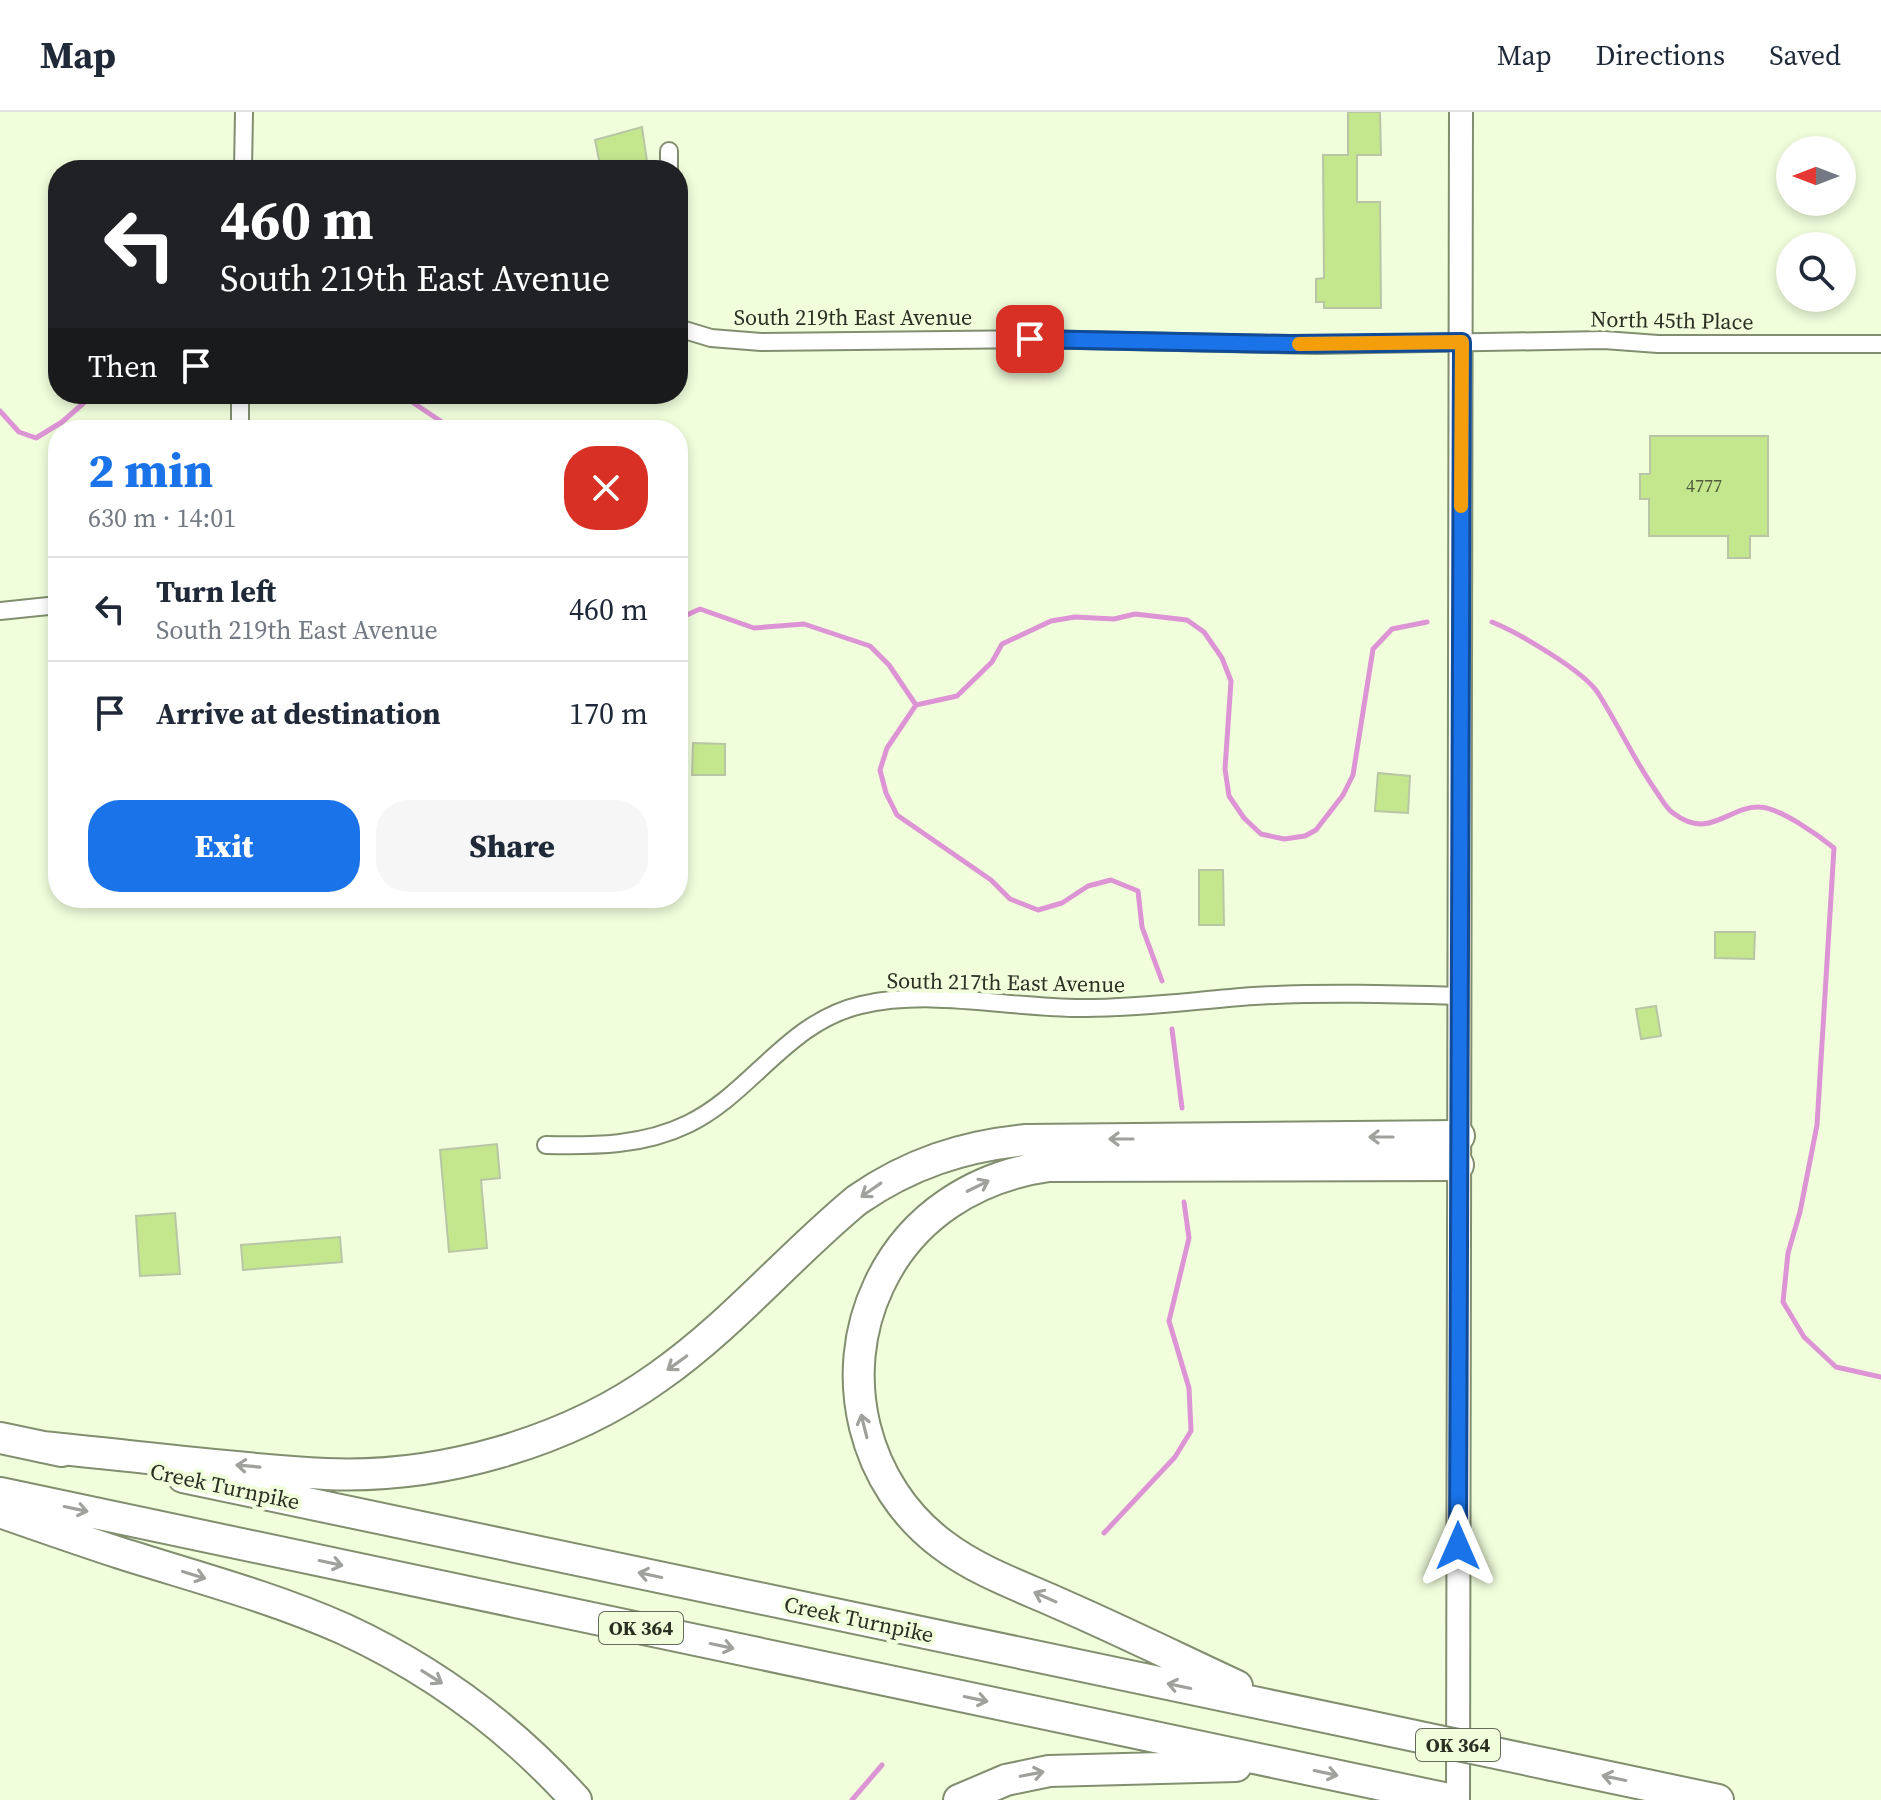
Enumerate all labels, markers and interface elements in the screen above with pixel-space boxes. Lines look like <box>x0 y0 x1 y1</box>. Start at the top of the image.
text: Map <box>40 29 116 81</box>
text: Map <box>1497 36 1552 74</box>
text: Directions <box>1596 36 1725 74</box>
text: Saved <box>1769 36 1841 74</box>
north arrow <box>1776 136 1856 216</box>
map controls <box>1776 136 1856 312</box>
text: 460 m <box>220 181 374 258</box>
icon: left <box>88 192 192 296</box>
button: search <box>1776 232 1856 312</box>
text: South 219th East Avenue <box>220 254 610 303</box>
street label: South 219th East Avenue <box>734 302 972 332</box>
street label: North 45th Place <box>1590 304 1754 336</box>
pin <box>996 305 1064 373</box>
icon: arrive <box>1008 317 1052 361</box>
icon: arrive <box>174 344 218 388</box>
text: Then <box>88 346 158 387</box>
text: 2 min <box>88 437 213 503</box>
button: close <box>564 446 648 530</box>
house number: 4777 <box>1686 473 1722 498</box>
text: 630 m · 14:01 <box>88 500 236 536</box>
text: Turn left <box>156 571 276 612</box>
icon: left <box>88 587 132 631</box>
text: 460 m <box>569 589 648 630</box>
text: South 219th East Avenue <box>156 612 438 648</box>
icon: arrive <box>88 691 132 735</box>
text: Arrive at destination <box>156 693 441 734</box>
text: 170 m <box>569 693 648 734</box>
button: Exit <box>88 800 360 892</box>
button: Share <box>376 800 648 892</box>
street label: South 217th East Avenue <box>887 965 1125 999</box>
one-way arrow <box>1368 1129 1395 1145</box>
one-way arrow <box>1108 1131 1135 1147</box>
one-way arrow <box>966 1178 990 1193</box>
one-way arrow <box>860 1182 882 1199</box>
one-way arrow <box>667 1355 688 1372</box>
one-way arrow <box>856 1414 871 1440</box>
street label: Creek Turnpike <box>148 1456 302 1516</box>
one-way arrow <box>236 1459 262 1474</box>
one-way arrow <box>63 1502 89 1517</box>
position arrow <box>1416 1504 1500 1588</box>
one-way arrow <box>317 1556 343 1571</box>
one-way arrow <box>638 1567 664 1582</box>
one-way arrow <box>180 1568 206 1583</box>
street label: Creek Turnpike <box>782 1589 936 1649</box>
one-way arrow <box>1033 1589 1057 1604</box>
road number: OK 364 <box>599 1612 683 1644</box>
one-way arrow <box>709 1639 734 1654</box>
one-way arrow <box>420 1670 443 1686</box>
one-way arrow <box>1166 1678 1192 1693</box>
one-way arrow <box>963 1692 989 1707</box>
road number: OK 364 <box>1416 1729 1500 1761</box>
one-way arrow <box>1019 1765 1045 1780</box>
one-way arrow <box>1313 1767 1338 1782</box>
one-way arrow <box>1602 1770 1627 1785</box>

